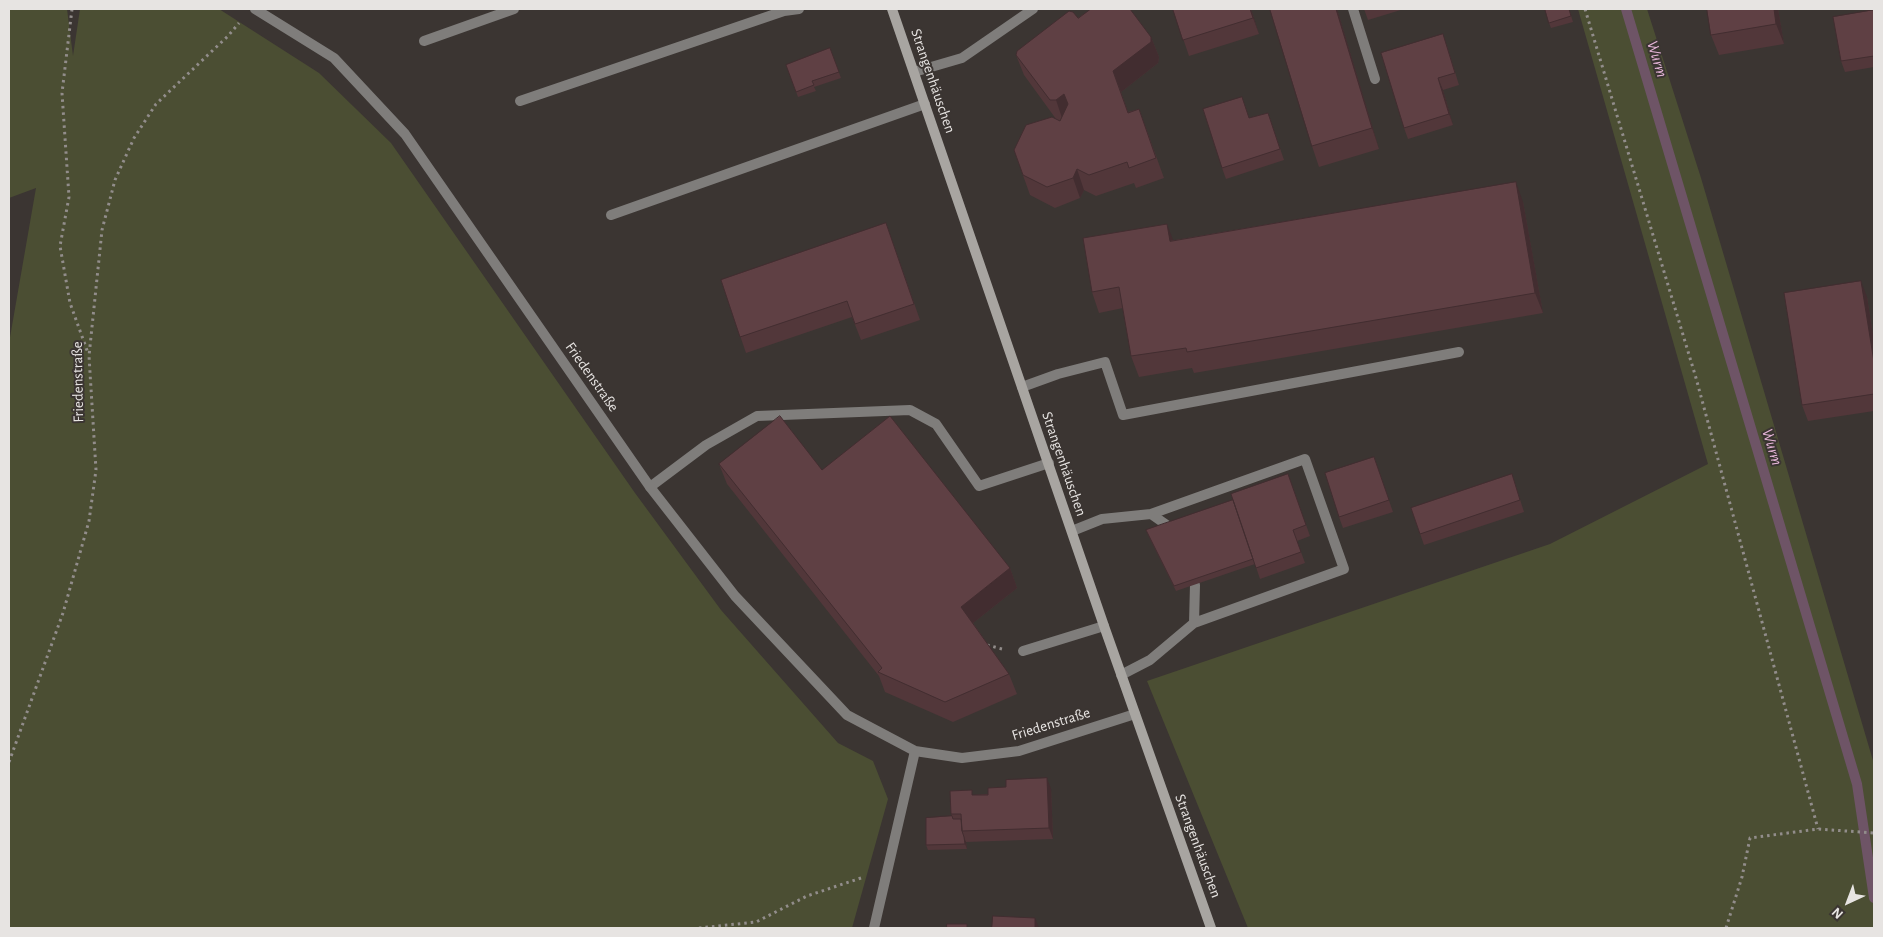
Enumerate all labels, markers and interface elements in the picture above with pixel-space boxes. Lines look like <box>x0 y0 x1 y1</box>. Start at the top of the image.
street label: Strangenhäuschen <box>907 26 959 136</box>
water label: Wurm <box>1642 38 1672 80</box>
street label: Friedenstraße <box>561 339 623 415</box>
street label: Friedenstraße <box>68 341 88 423</box>
street label: Strangenhäuschen <box>1038 409 1090 519</box>
water label: Wurm <box>1757 426 1787 468</box>
street label: Friedenstraße <box>1010 704 1092 744</box>
street label: Strangenhäuschen <box>1171 792 1225 900</box>
north arrow <box>1823 877 1873 927</box>
text: N <box>1829 905 1846 921</box>

